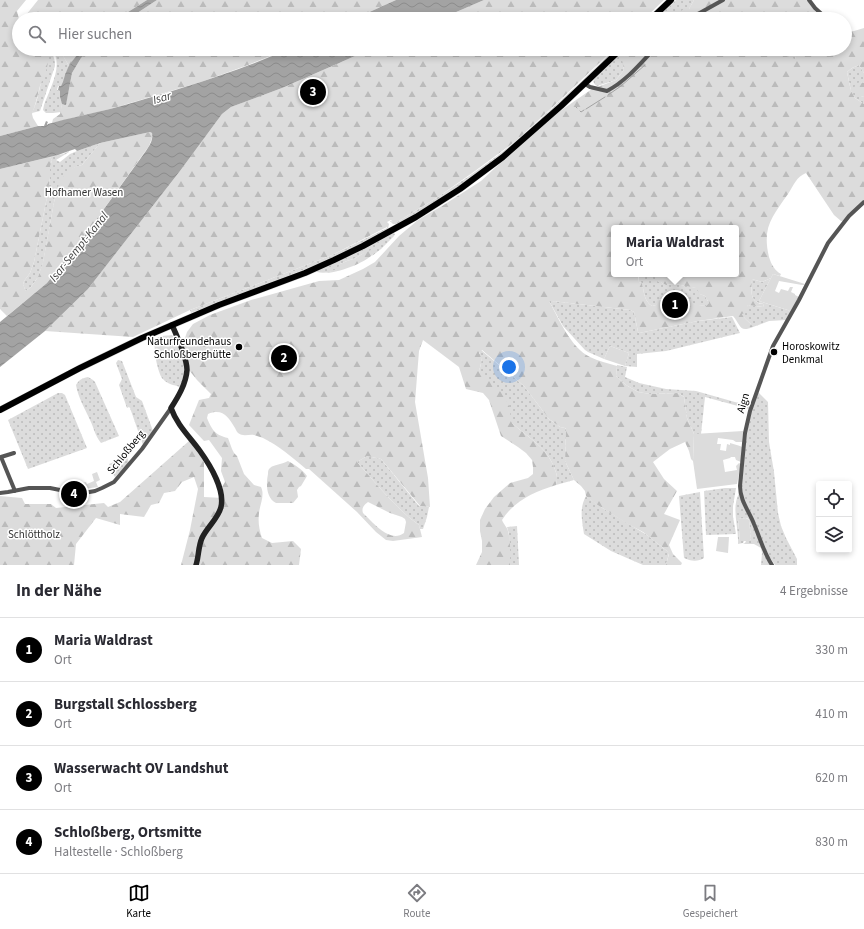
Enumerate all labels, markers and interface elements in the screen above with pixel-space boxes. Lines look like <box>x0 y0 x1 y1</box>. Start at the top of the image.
search box <box>12 12 852 56</box>
icon: search <box>26 23 48 45</box>
text: Hier suchen <box>58 24 132 45</box>
pin: 3 <box>300 77 326 107</box>
water label: Isar <box>151 87 174 109</box>
park label: Hofhamer Wasen <box>45 185 123 200</box>
water label: Isar-Sempt-Kanal <box>46 208 112 286</box>
popup <box>611 225 739 277</box>
text: Maria Waldrast <box>626 232 724 253</box>
text: Ort <box>626 253 643 271</box>
pin: 1 <box>662 290 688 320</box>
place label: Naturfreundehaus Schloßberghütte <box>147 334 232 362</box>
place label: Horoskowitz Denkmal <box>782 339 840 367</box>
marker: Naturfreundehaus Schloßberghütte <box>234 342 244 352</box>
pin: 2 <box>271 343 297 373</box>
marker: Horoskowitz Denkmal <box>769 347 779 357</box>
your location <box>499 357 519 377</box>
street label: Aign <box>733 391 753 415</box>
street label: Schloßberg <box>104 426 149 477</box>
pin: 4 <box>61 479 87 509</box>
map controls <box>816 481 852 553</box>
button: locate <box>816 481 852 517</box>
button: layers <box>816 517 852 553</box>
park label: Schlöttholz <box>8 527 60 542</box>
text: In der Nähe <box>16 579 102 603</box>
text: 4 Ergebnisse <box>780 582 848 600</box>
text: Maria Waldrast <box>54 630 153 651</box>
text: 1 <box>26 641 32 659</box>
text: 330 m <box>815 641 848 659</box>
text: Ort <box>54 651 72 669</box>
text: Burgstall Schlossberg <box>54 694 197 715</box>
text: 2 <box>26 705 32 723</box>
text: 410 m <box>815 705 848 723</box>
text: Ort <box>54 715 72 733</box>
text: Wasserwacht OV Landshut <box>54 758 229 779</box>
text: 3 <box>26 769 32 787</box>
text: 620 m <box>815 769 848 787</box>
text: Ort <box>54 779 72 797</box>
text: Schloßberg, Ortsmitte <box>54 822 202 843</box>
text: 4 <box>26 833 32 851</box>
text: 830 m <box>815 833 848 851</box>
text: Haltestelle · Schloßberg <box>54 843 183 861</box>
tab: Karte <box>126 882 151 921</box>
tab: Route <box>403 882 430 921</box>
tab: Gespeichert <box>683 882 738 921</box>

